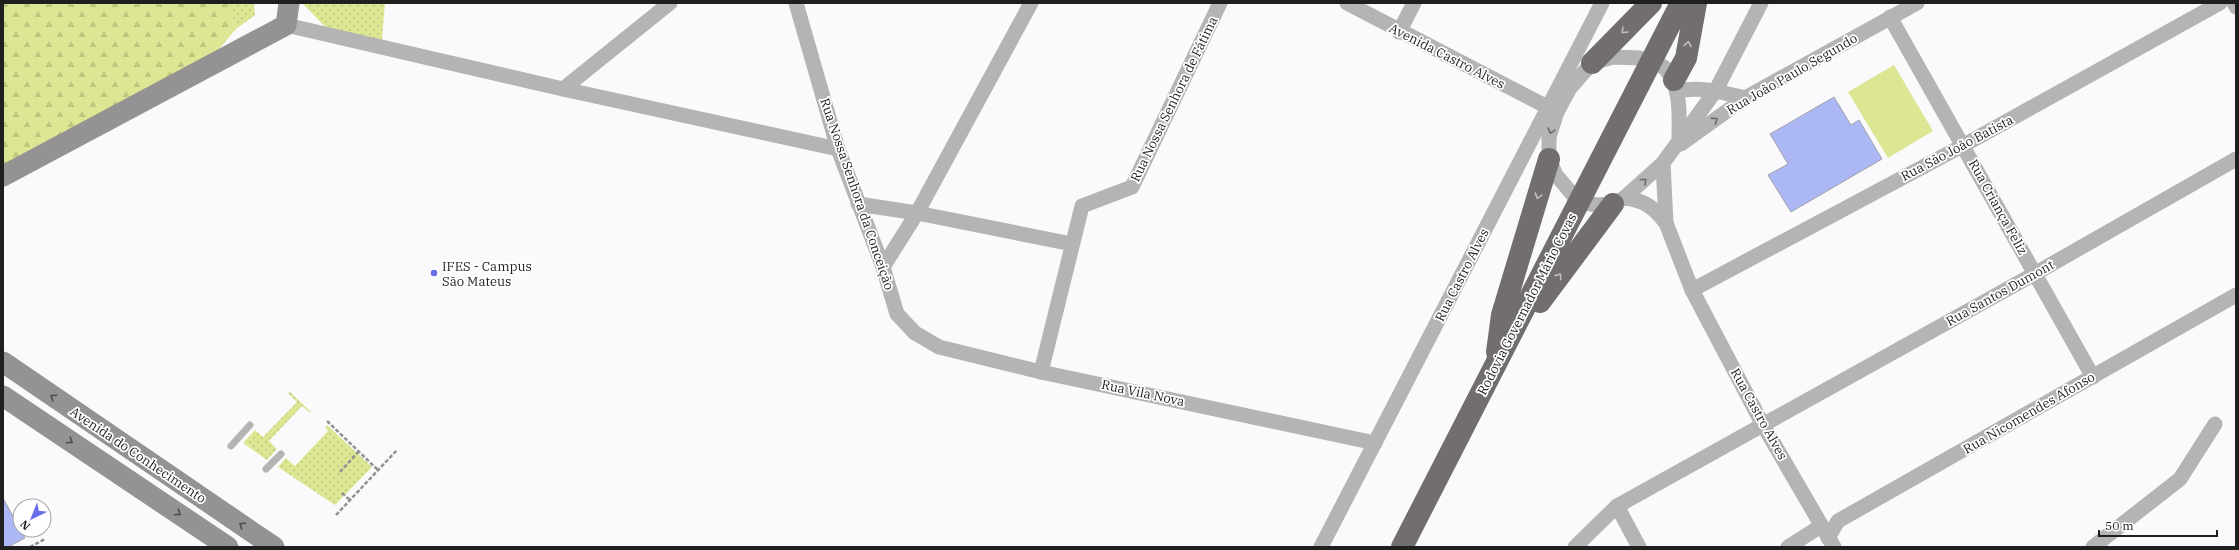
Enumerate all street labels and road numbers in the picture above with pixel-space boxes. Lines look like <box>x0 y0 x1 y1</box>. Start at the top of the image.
street label: Rua Nossa Senhora de Fátima <box>1127 14 1221 184</box>
street label: Avenida Castro Alves <box>1386 19 1508 93</box>
street label: Rua João Paulo Segundo <box>1724 30 1860 118</box>
street label: Rua Nossa Senhora da Conceição <box>816 96 898 292</box>
street label: Rua São João Batista <box>1898 111 2016 185</box>
street label: Rua Criança Feliz <box>1965 156 2031 258</box>
street label: Rodovia Governador Mário Covas <box>1474 210 1580 398</box>
street label: Rua Castro Alves <box>1431 226 1493 324</box>
street label: Rua Santos Dumont <box>1943 256 2057 330</box>
street label: Rua Castro Alves <box>1727 365 1791 463</box>
street label: Rua Nicomendes Afonso <box>1960 368 2098 458</box>
street label: Rua Vila Nova <box>1100 376 1186 410</box>
street label: Avenida do Conhecimento <box>67 403 209 507</box>

